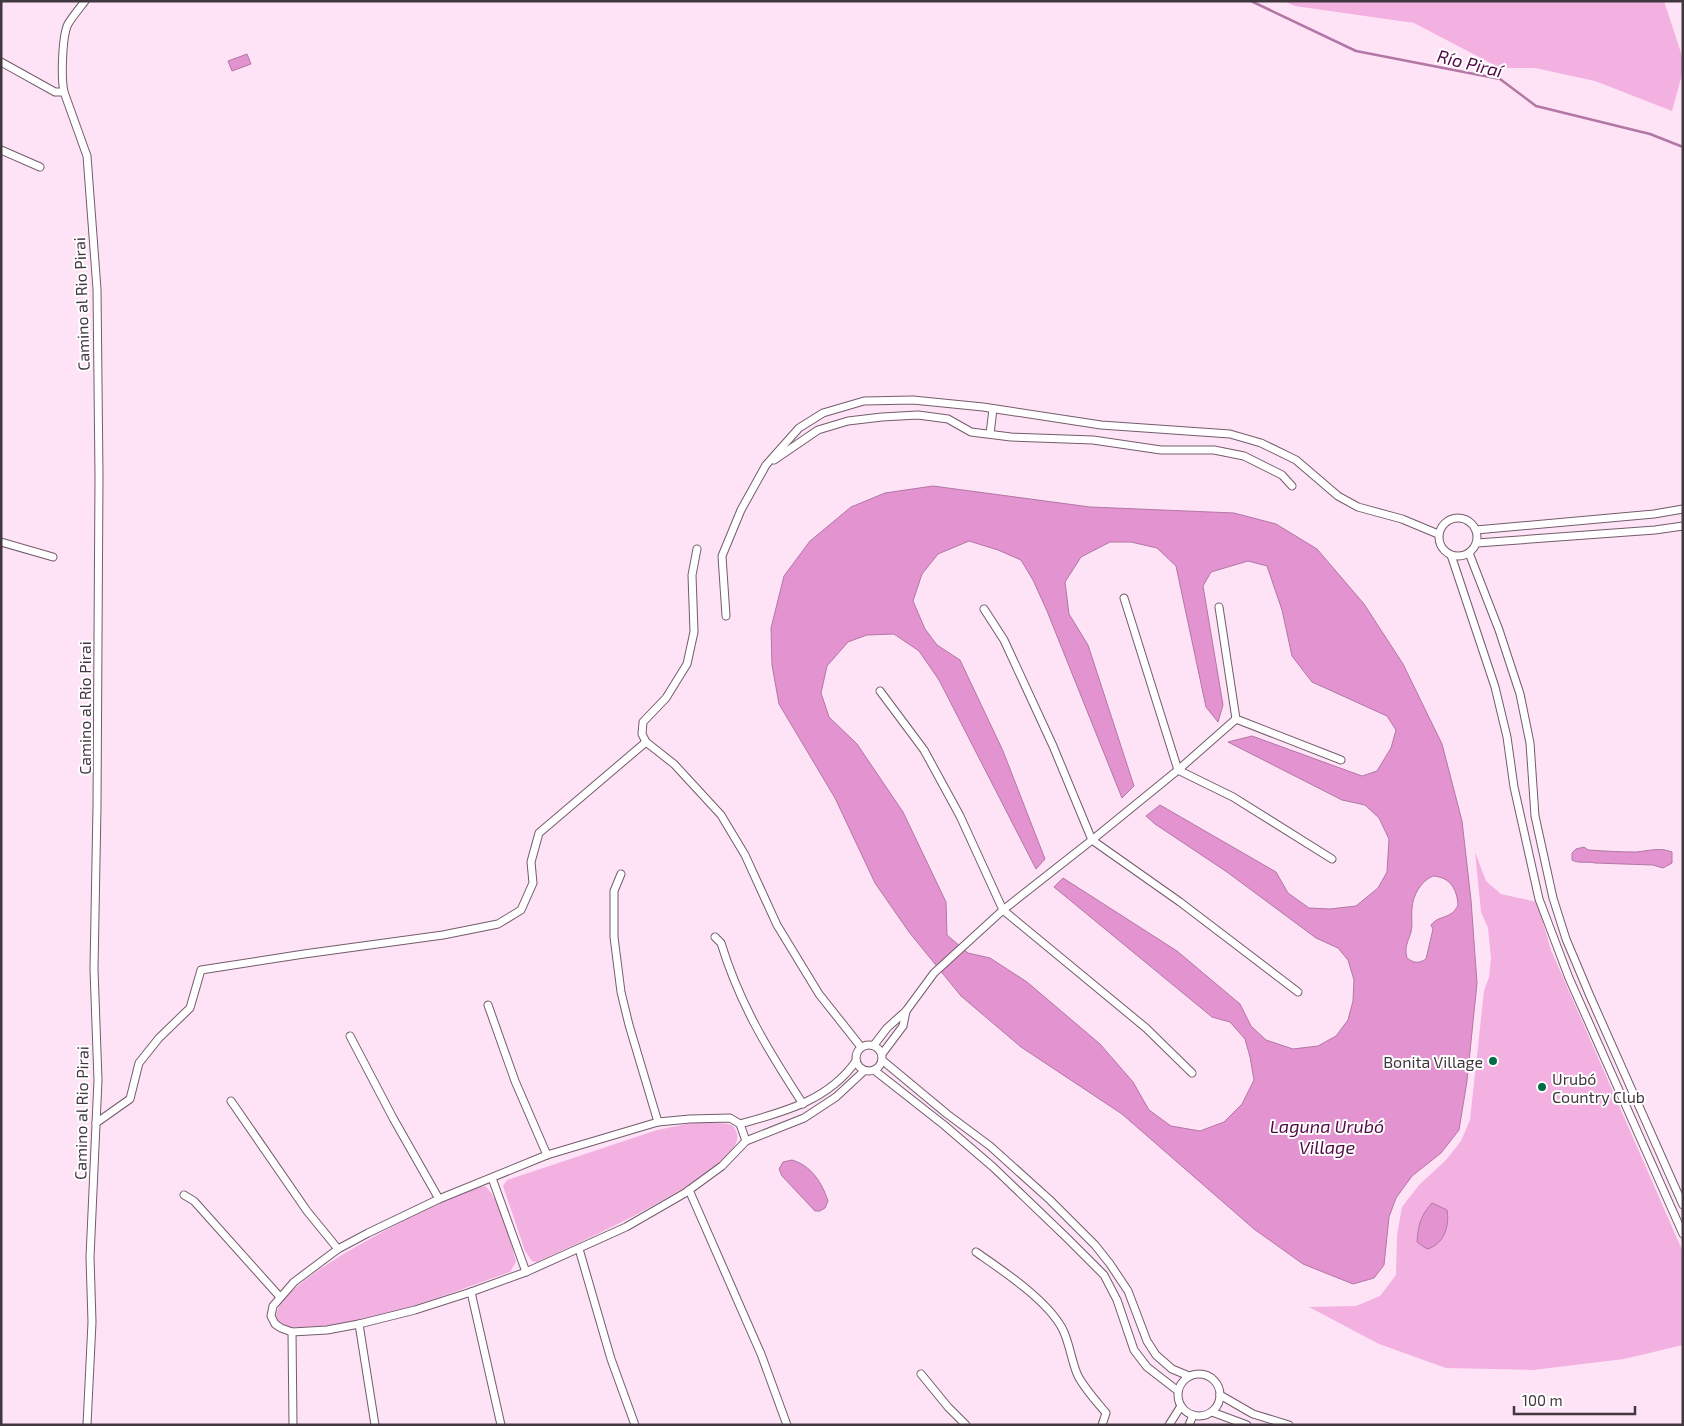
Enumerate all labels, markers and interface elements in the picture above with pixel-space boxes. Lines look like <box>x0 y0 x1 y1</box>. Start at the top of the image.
water label: Río Piraí <box>1435 44 1506 82</box>
street label: Camino al Rio Pirai <box>69 237 93 371</box>
street label: Camino al Rio Pirai <box>75 641 94 775</box>
street label: Camino al Rio Pirai <box>70 1046 92 1180</box>
place label: Bonita Village <box>1383 1052 1483 1071</box>
marker: Bonita Village <box>1487 1055 1499 1067</box>
place label: Urubó Country Club <box>1552 1069 1645 1106</box>
marker: Urubó Country Club <box>1536 1081 1548 1093</box>
water label: Laguna Urubó Village <box>1270 1115 1384 1158</box>
scale bar <box>1514 1384 1635 1416</box>
text: 100 m <box>1522 1391 1563 1409</box>

